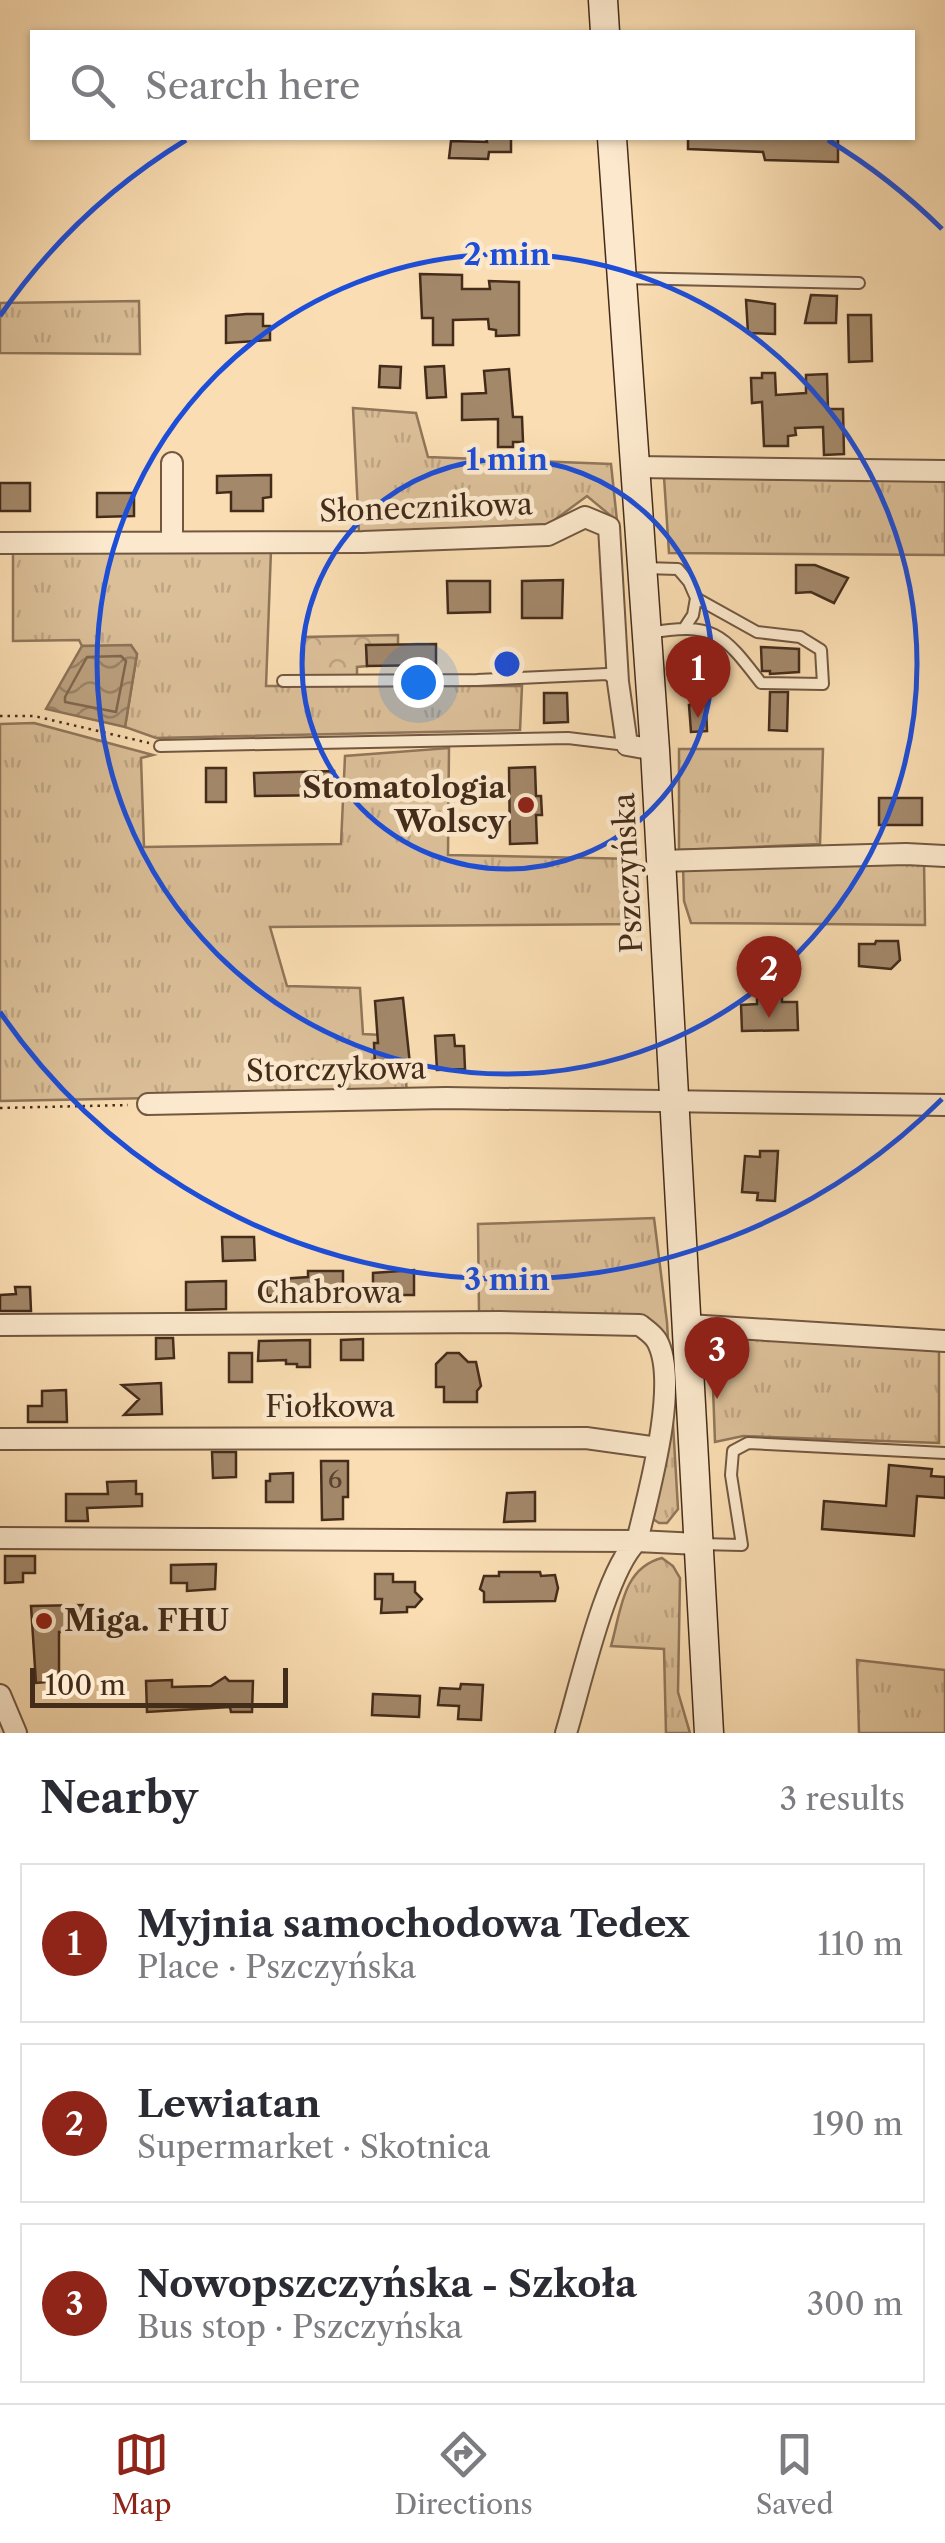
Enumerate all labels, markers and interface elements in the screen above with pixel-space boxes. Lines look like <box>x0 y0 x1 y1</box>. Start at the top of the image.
search box <box>30 30 915 140</box>
icon: search <box>65 58 120 113</box>
text: Search here <box>145 62 360 109</box>
text: 2 min <box>464 236 551 273</box>
text: 1 min <box>466 441 549 478</box>
street label: Słonecznikowa <box>319 485 534 530</box>
pin: 1 <box>666 636 730 718</box>
centre of rings <box>489 646 525 682</box>
your location <box>393 657 444 708</box>
place label: Stomatologia Wolscy <box>302 769 508 840</box>
street label: Pszczyńska <box>605 792 650 954</box>
marker: Stomatologia Wolscy <box>515 794 537 816</box>
pin: 2 <box>736 936 802 1018</box>
street label: Storczykowa <box>245 1049 427 1090</box>
text: 3 min <box>464 1261 550 1298</box>
street label: Chabrowa <box>256 1274 402 1311</box>
pin: 3 <box>684 1316 750 1399</box>
street label: Fiołkowa <box>265 1388 395 1425</box>
house number: 6 <box>328 1464 342 1495</box>
place label: Miga. FHU <box>64 1602 229 1639</box>
marker: Miga. FHU <box>33 1610 55 1632</box>
scale bar <box>30 1663 288 1708</box>
text: 100 m <box>45 1668 126 1702</box>
text: Nearby <box>40 1772 198 1824</box>
text: 3 results <box>779 1779 905 1818</box>
text: Myjnia samochodowa Tedex <box>137 1900 689 1947</box>
text: 1 <box>67 1924 82 1963</box>
text: 110 m <box>817 1924 903 1963</box>
text: Place · Pszczyńska <box>137 1947 416 1986</box>
text: Lewiatan <box>137 2080 320 2127</box>
text: 2 <box>65 2104 84 2143</box>
text: 190 m <box>812 2104 903 2143</box>
text: Supermarket · Skotnica <box>137 2127 491 2166</box>
text: Nowopszczyńska - Szkoła <box>137 2260 637 2307</box>
text: 3 <box>65 2284 84 2323</box>
text: 300 m <box>806 2284 903 2323</box>
text: Bus stop · Pszczyńska <box>137 2307 463 2346</box>
tab: Map <box>111 2427 172 2521</box>
tab: Directions <box>394 2427 533 2521</box>
tab: Saved <box>756 2427 834 2521</box>

